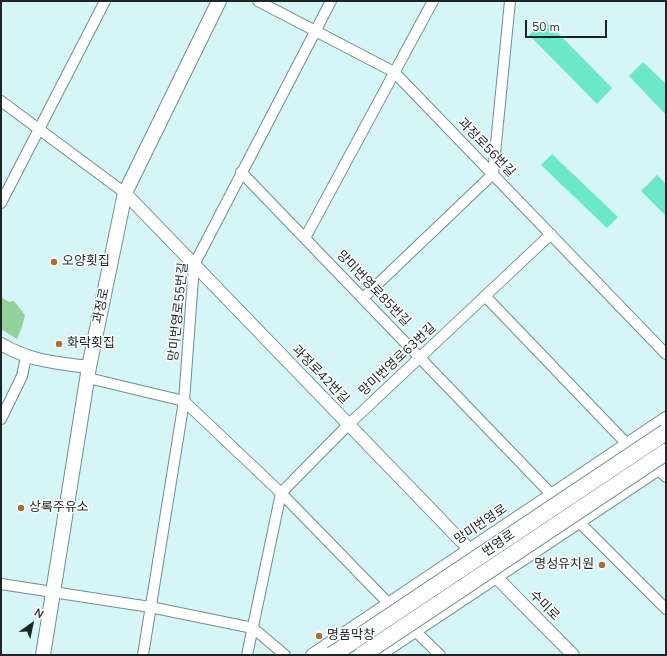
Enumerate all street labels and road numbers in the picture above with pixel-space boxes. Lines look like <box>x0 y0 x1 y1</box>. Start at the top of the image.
street label: 과정로56번길 <box>454 115 518 181</box>
street label: 망미번영로85번길 <box>333 248 413 330</box>
street label: 망미번영로55번길 <box>166 262 192 362</box>
street label: 과정로 <box>91 287 113 325</box>
street label: 망미번영로63번길 <box>356 320 440 400</box>
street label: 과정로42번길 <box>288 342 352 408</box>
street label: 망미번영로 <box>452 502 510 548</box>
street label: 번영로 <box>480 528 518 560</box>
street label: 수미로 <box>526 588 562 624</box>

